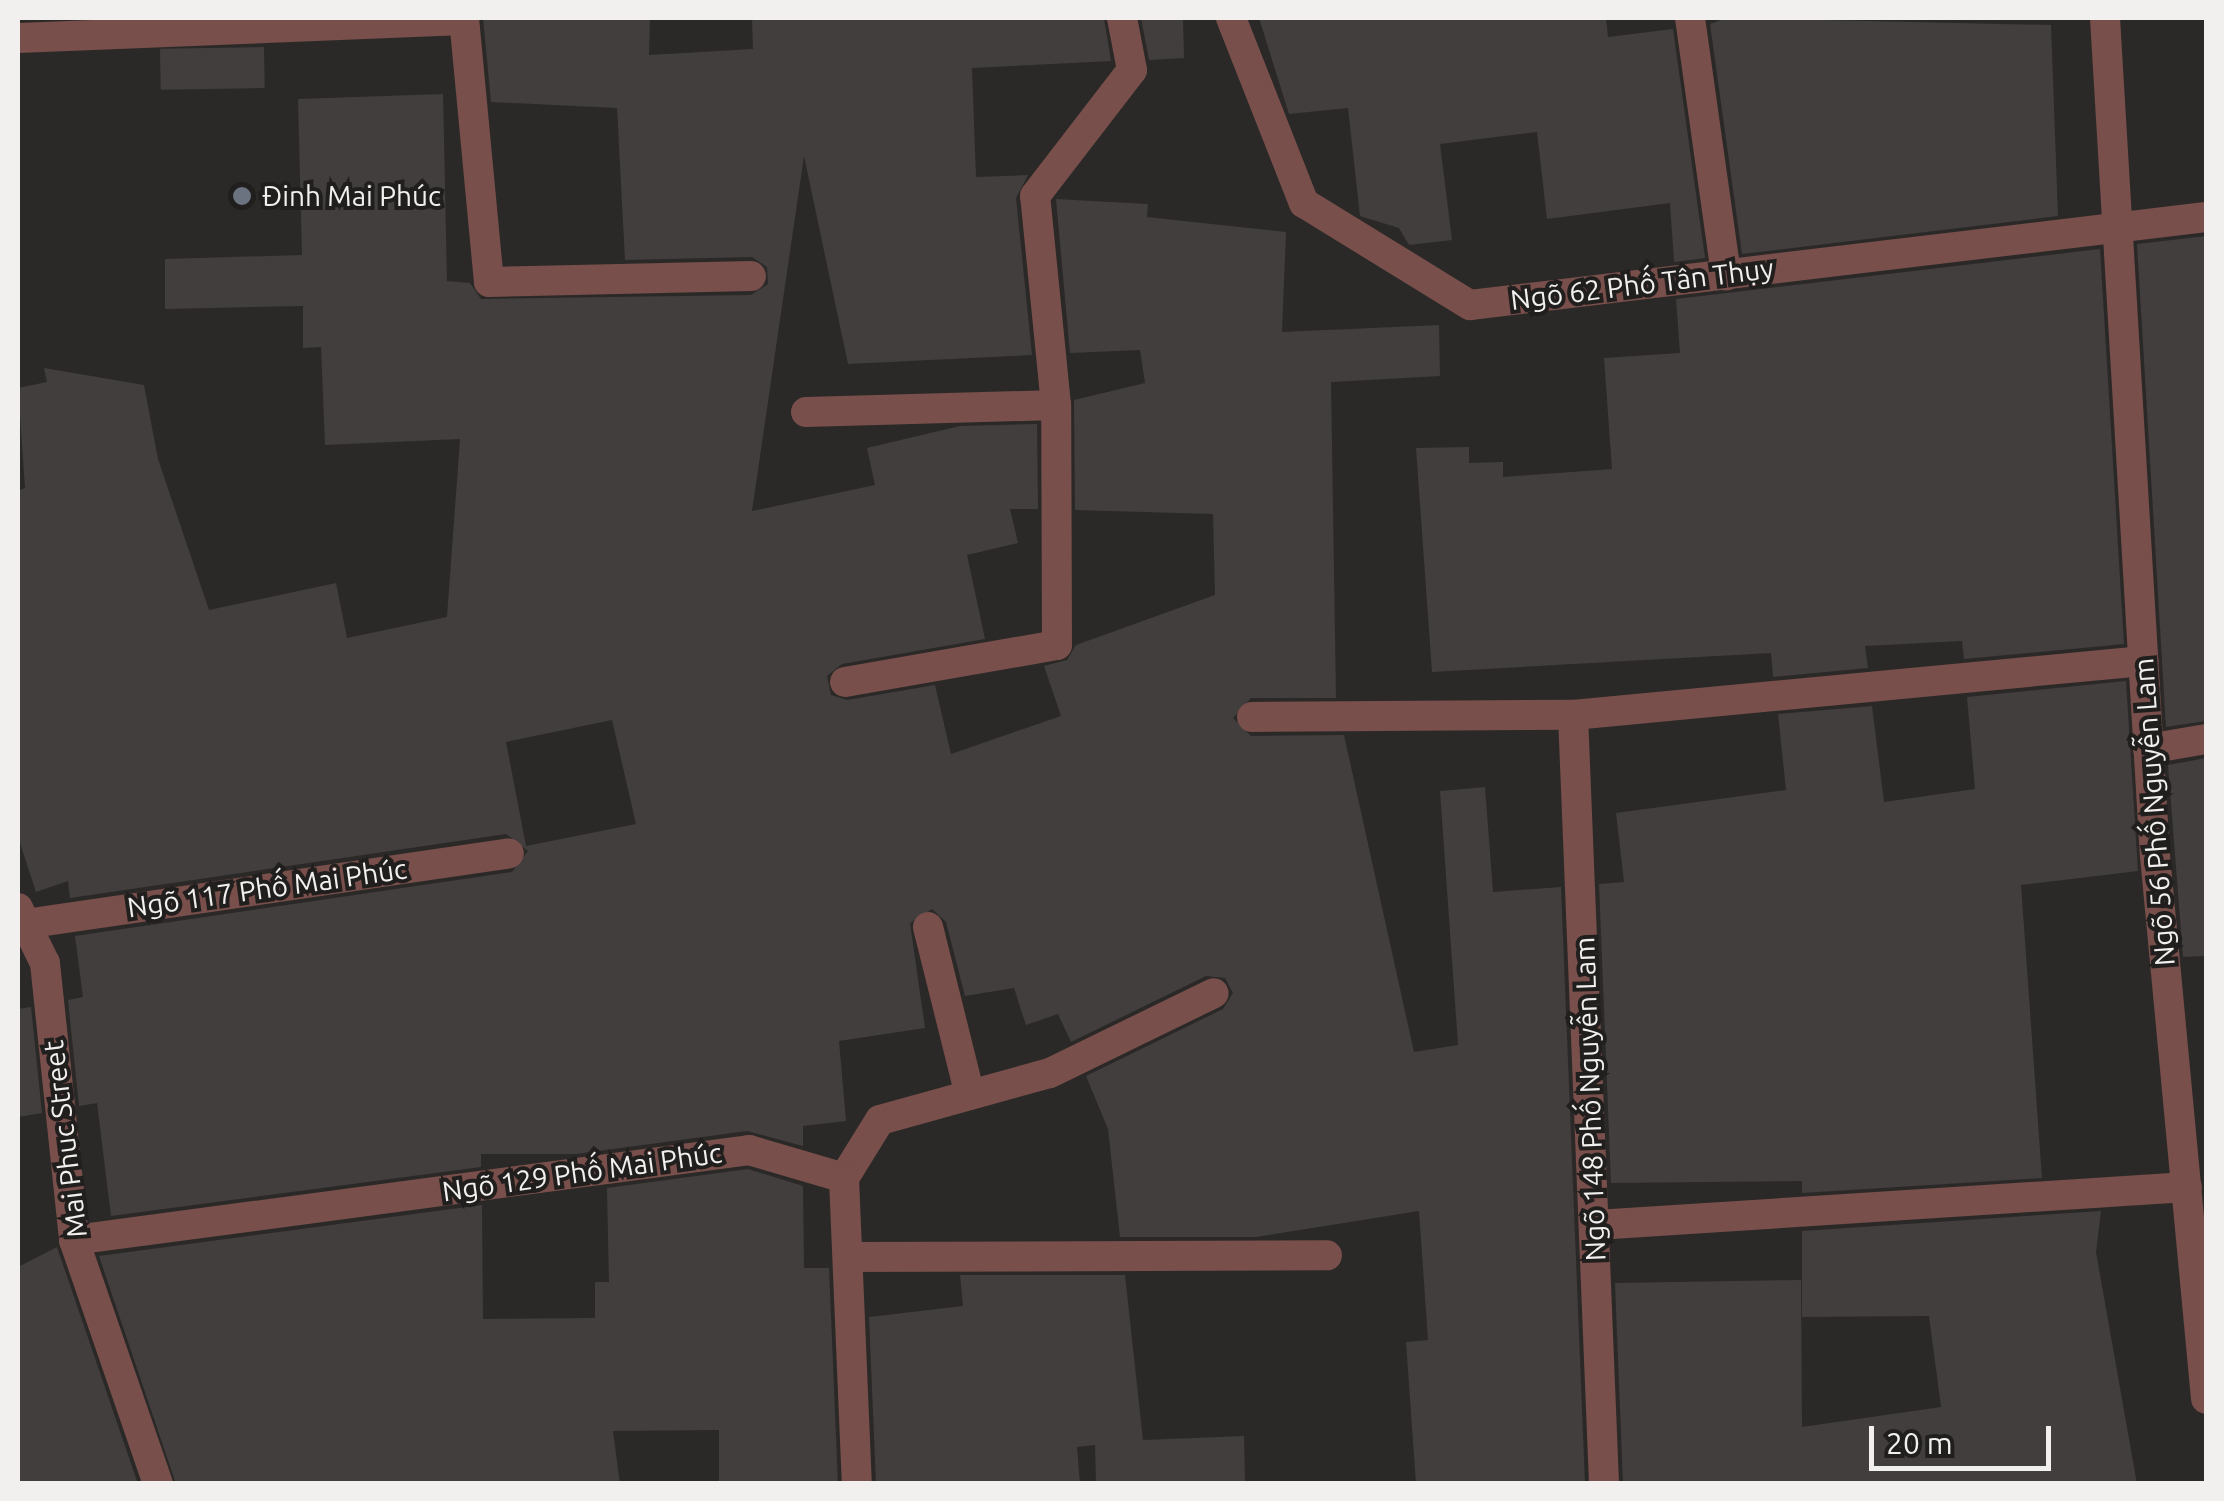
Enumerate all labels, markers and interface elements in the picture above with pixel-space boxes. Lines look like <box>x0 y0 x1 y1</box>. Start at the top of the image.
place label: Đinh Mai Phúc <box>262 179 441 213</box>
marker: Đinh Mai Phúc <box>231 185 253 207</box>
street label: Ngõ 62 Phố Tân Thụy <box>1509 251 1775 317</box>
street label: Ngõ 56 Phố Nguyễn Lam <box>2126 657 2182 967</box>
street label: Ngõ 117 Phố Mai Phúc <box>125 852 409 924</box>
street label: Ngõ 148 Phố Nguyễn Lam <box>1568 936 1612 1262</box>
street label: Mai Phuc Street <box>36 1039 94 1239</box>
street label: Ngõ 129 Phố Mai Phúc <box>440 1136 724 1208</box>
scale bar <box>1874 1406 2056 1468</box>
text: 20 m <box>1886 1426 1953 1460</box>

